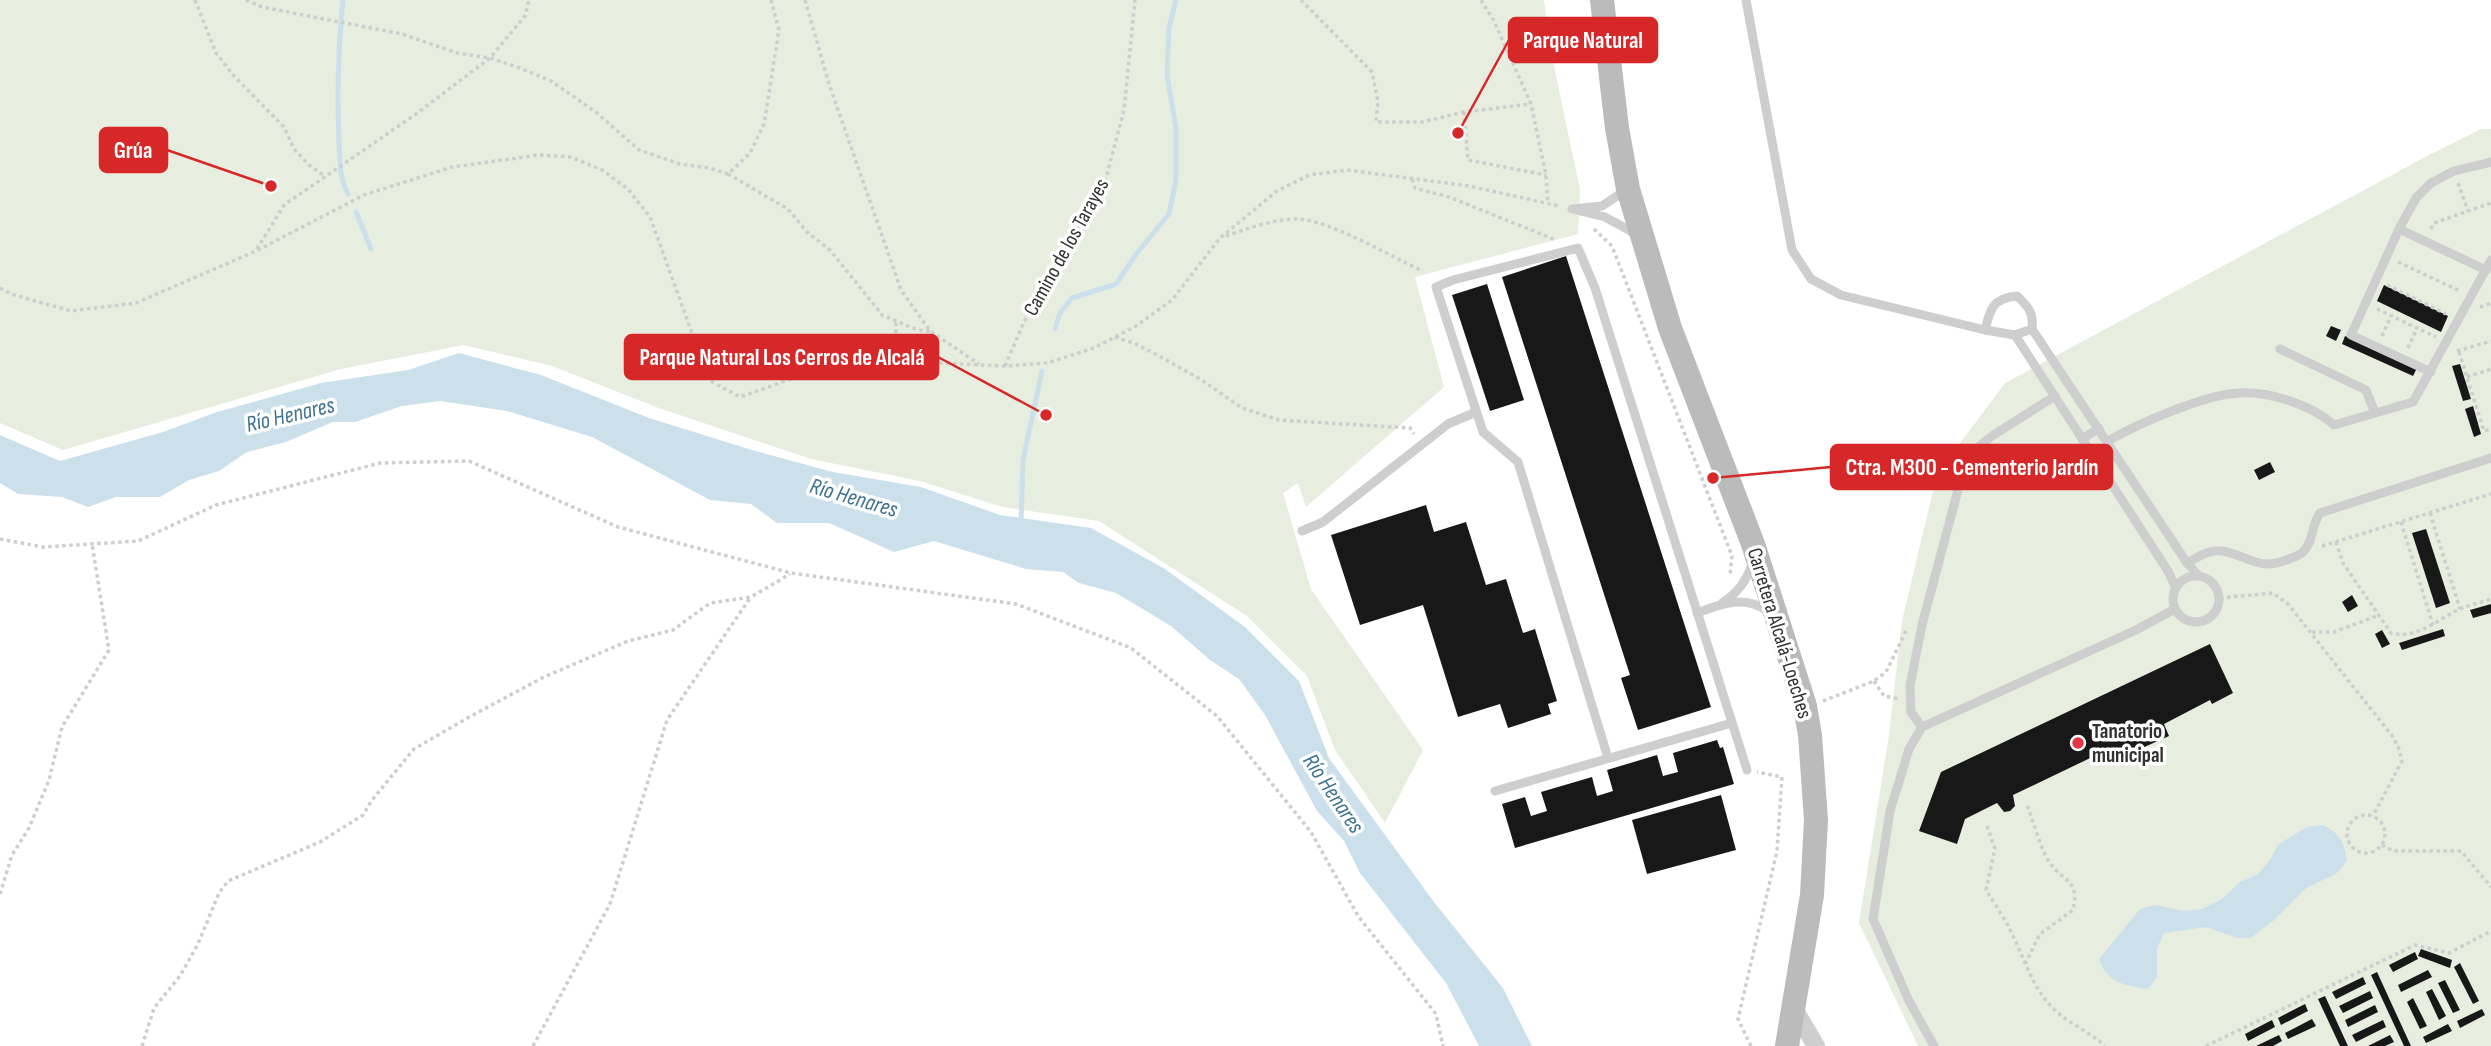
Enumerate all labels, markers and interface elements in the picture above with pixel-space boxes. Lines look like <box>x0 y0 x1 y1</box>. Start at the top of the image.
callout: Parque Natural <box>1509 18 1657 62</box>
text: Parque Natural <box>1523 27 1643 55</box>
callout: Grúa <box>100 128 167 172</box>
text: Grúa <box>114 137 152 165</box>
street label: Camino de los Tarayes <box>1018 174 1114 320</box>
callout: Parque Natural Los Cerros de Alcalá <box>625 335 938 379</box>
text: Parque Natural Los Cerros de Alcalá <box>639 344 925 372</box>
water label: Río Henares <box>243 391 337 439</box>
callout: Ctra. M300 - Cementerio Jardín <box>1831 445 2112 489</box>
text: Ctra. M300 - Cementerio Jardín <box>1845 454 2099 482</box>
water label: Río Henares <box>807 472 901 524</box>
street label: Carretera Alcalá-Loeches <box>1742 545 1817 721</box>
place label: Tanatorio municipal <box>2092 719 2164 768</box>
marker: Tanatorio municipal <box>2070 735 2086 751</box>
water label: Río Henares <box>1296 748 1370 839</box>

